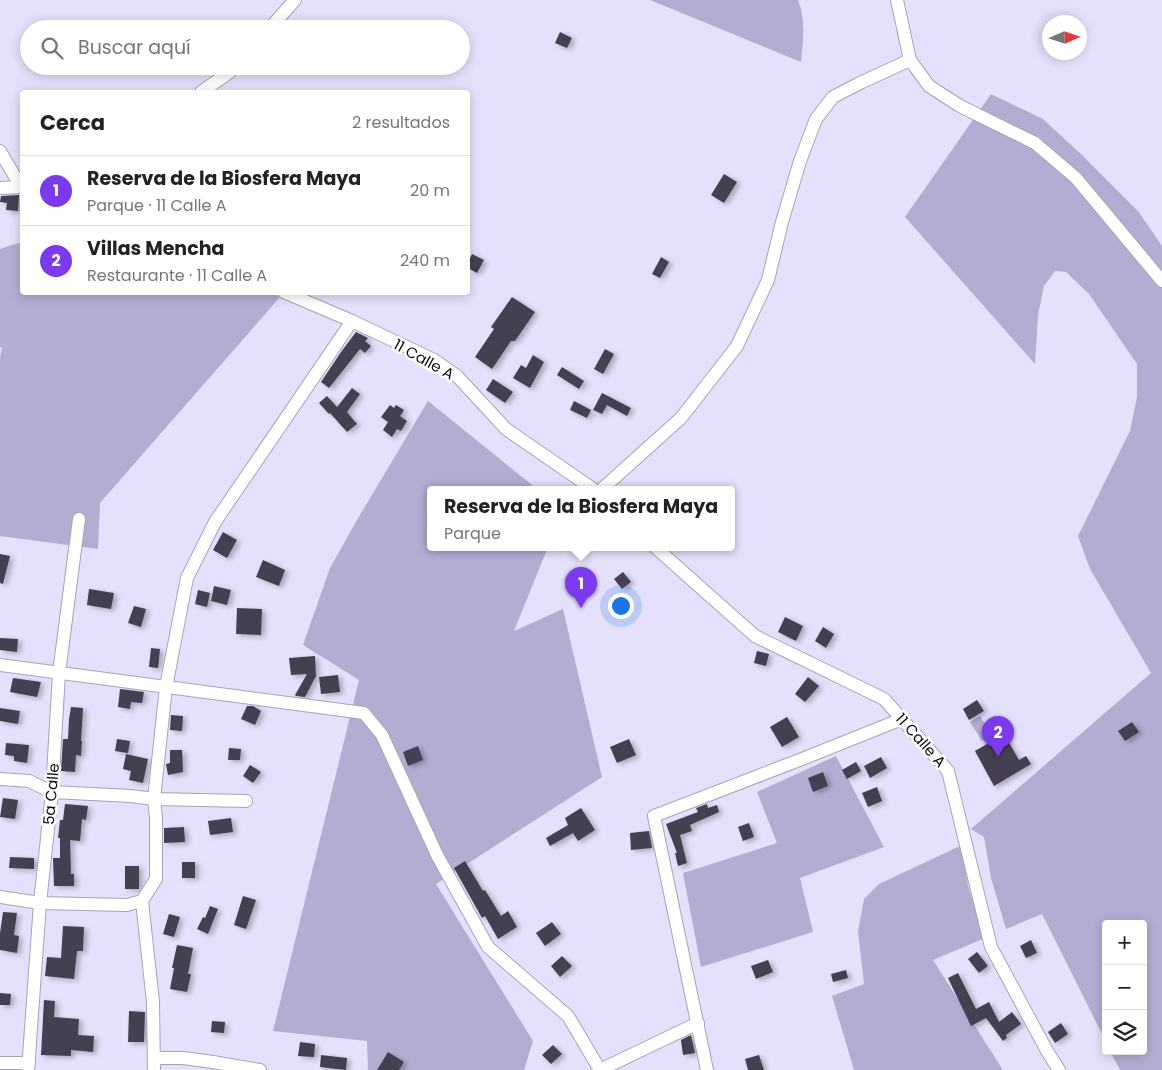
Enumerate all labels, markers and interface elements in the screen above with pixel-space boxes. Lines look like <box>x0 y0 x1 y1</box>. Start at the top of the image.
north arrow <box>1042 15 1087 60</box>
search box <box>20 20 470 75</box>
icon: search <box>38 34 66 62</box>
text: Buscar aquí <box>78 34 191 61</box>
text: Cerca <box>40 108 105 137</box>
text: 2 resultados <box>352 111 450 134</box>
text: Reserva de la Biosfera Maya <box>87 165 361 192</box>
text: 1 <box>53 179 59 202</box>
text: 20 m <box>410 179 450 202</box>
text: Parque · 11 Calle A <box>87 194 227 217</box>
text: Villas Mencha <box>87 235 224 262</box>
text: 2 <box>51 249 61 272</box>
text: 240 m <box>400 249 450 272</box>
text: Restaurante · 11 Calle A <box>87 264 267 287</box>
street label: 11 Calle A <box>390 334 458 384</box>
popup <box>427 486 735 551</box>
text: Reserva de la Biosfera Maya <box>444 493 718 520</box>
text: Parque <box>444 522 501 545</box>
pin: 1 <box>565 567 597 608</box>
your location <box>608 593 634 619</box>
street label: 11 Calle A <box>891 708 951 772</box>
pin: 2 <box>982 716 1014 757</box>
street label: 5a Calle <box>38 762 64 826</box>
map controls <box>1102 920 1147 1055</box>
button: + <box>1102 920 1147 965</box>
button: − <box>1102 965 1147 1010</box>
button: layers <box>1102 1010 1147 1055</box>

